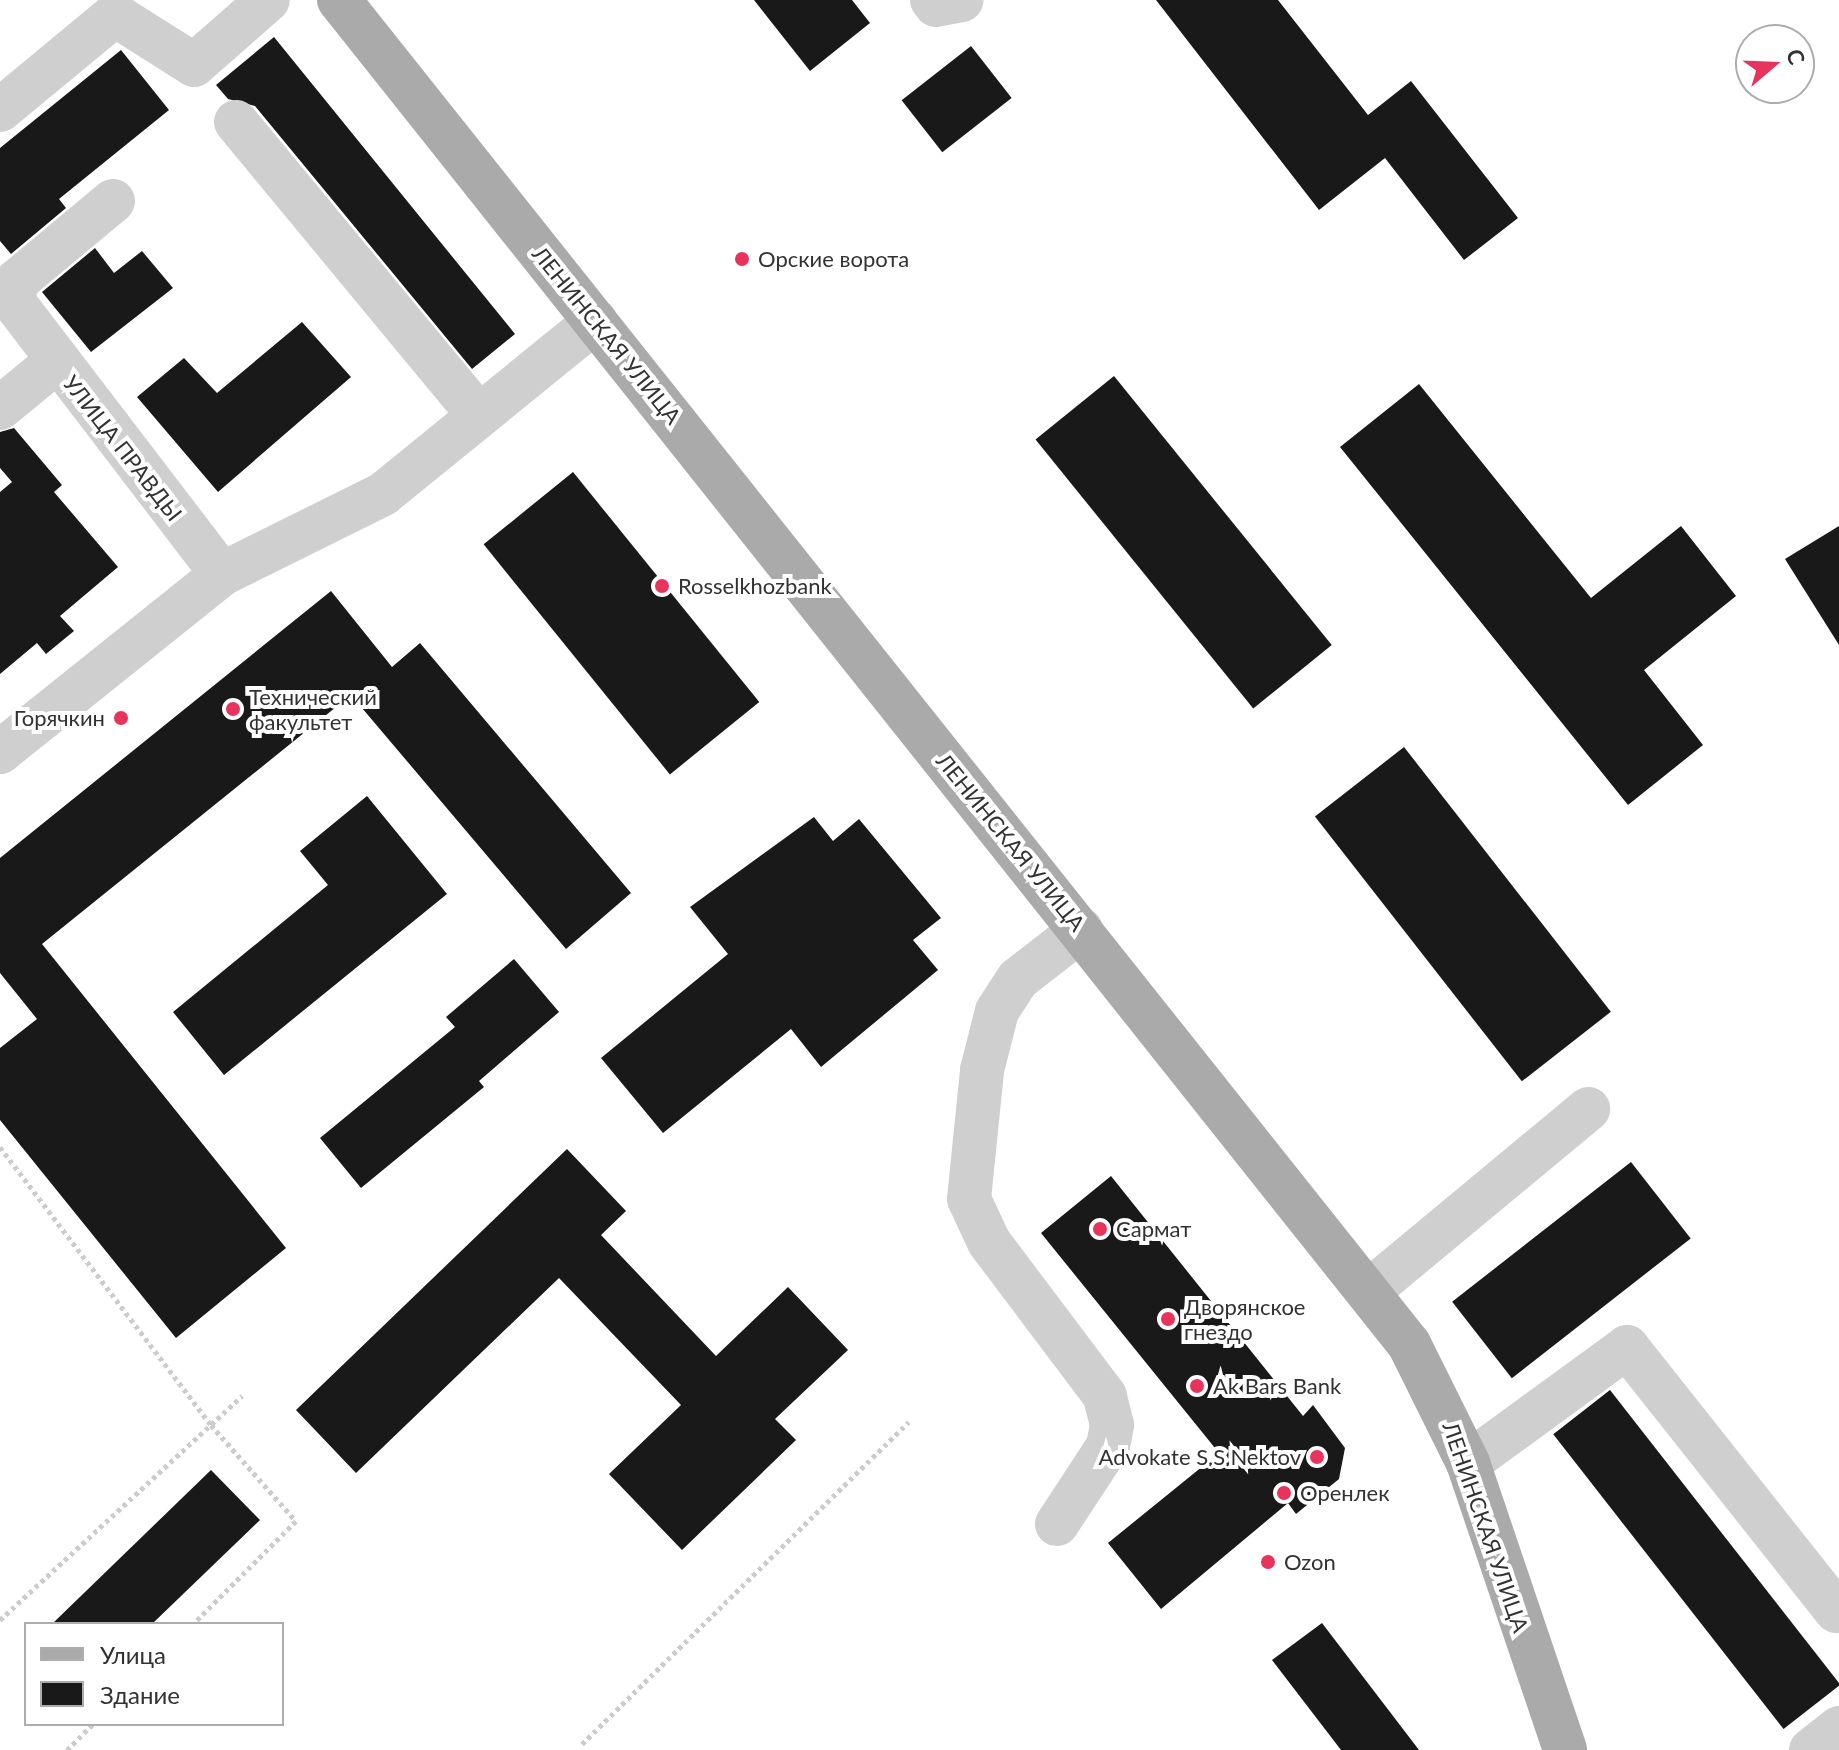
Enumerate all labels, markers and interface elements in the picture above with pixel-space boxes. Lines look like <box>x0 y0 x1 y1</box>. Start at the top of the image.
north arrow <box>1735 24 1815 104</box>
text: С <box>1781 45 1811 68</box>
street label: ЛЕНИНСКАЯ УЛИЦА <box>527 241 687 429</box>
place label: Орские ворота <box>758 246 909 272</box>
marker: Орские ворота <box>733 250 751 268</box>
street label: УЛИЦА ПРАВДЫ <box>58 370 188 526</box>
place label: Rosselkhozbank <box>678 573 832 599</box>
marker: Rosselkhozbank <box>653 577 671 595</box>
place label: Технический факультет <box>249 683 377 734</box>
marker: Технический факультет <box>224 700 242 718</box>
place label: Горячкин <box>14 705 105 731</box>
marker: Горячкин <box>112 709 130 727</box>
street label: ЛЕНИНСКАЯ УЛИЦА <box>931 748 1091 936</box>
place label: Сармат <box>1116 1216 1191 1242</box>
marker: Сармат <box>1091 1220 1109 1238</box>
place label: Дворянское гнездо <box>1184 1293 1305 1344</box>
marker: Дворянское гнездо <box>1159 1310 1177 1328</box>
place label: Ak Bars Bank <box>1213 1373 1341 1399</box>
marker: Ak Bars Bank <box>1188 1377 1206 1395</box>
street label: ЛЕНИНСКАЯ УЛИЦА <box>1438 1418 1534 1636</box>
place label: Advokate S.S.Nektov <box>1099 1444 1301 1470</box>
marker: Advokate S.S.Nektov <box>1308 1448 1326 1466</box>
place label: Оренлек <box>1300 1480 1390 1506</box>
marker: Оренлек <box>1275 1484 1293 1502</box>
place label: Ozon <box>1284 1549 1336 1575</box>
marker: Ozon <box>1259 1553 1277 1571</box>
legend <box>24 1622 284 1726</box>
text: Улица <box>100 1640 166 1669</box>
text: Здание <box>100 1680 180 1709</box>

